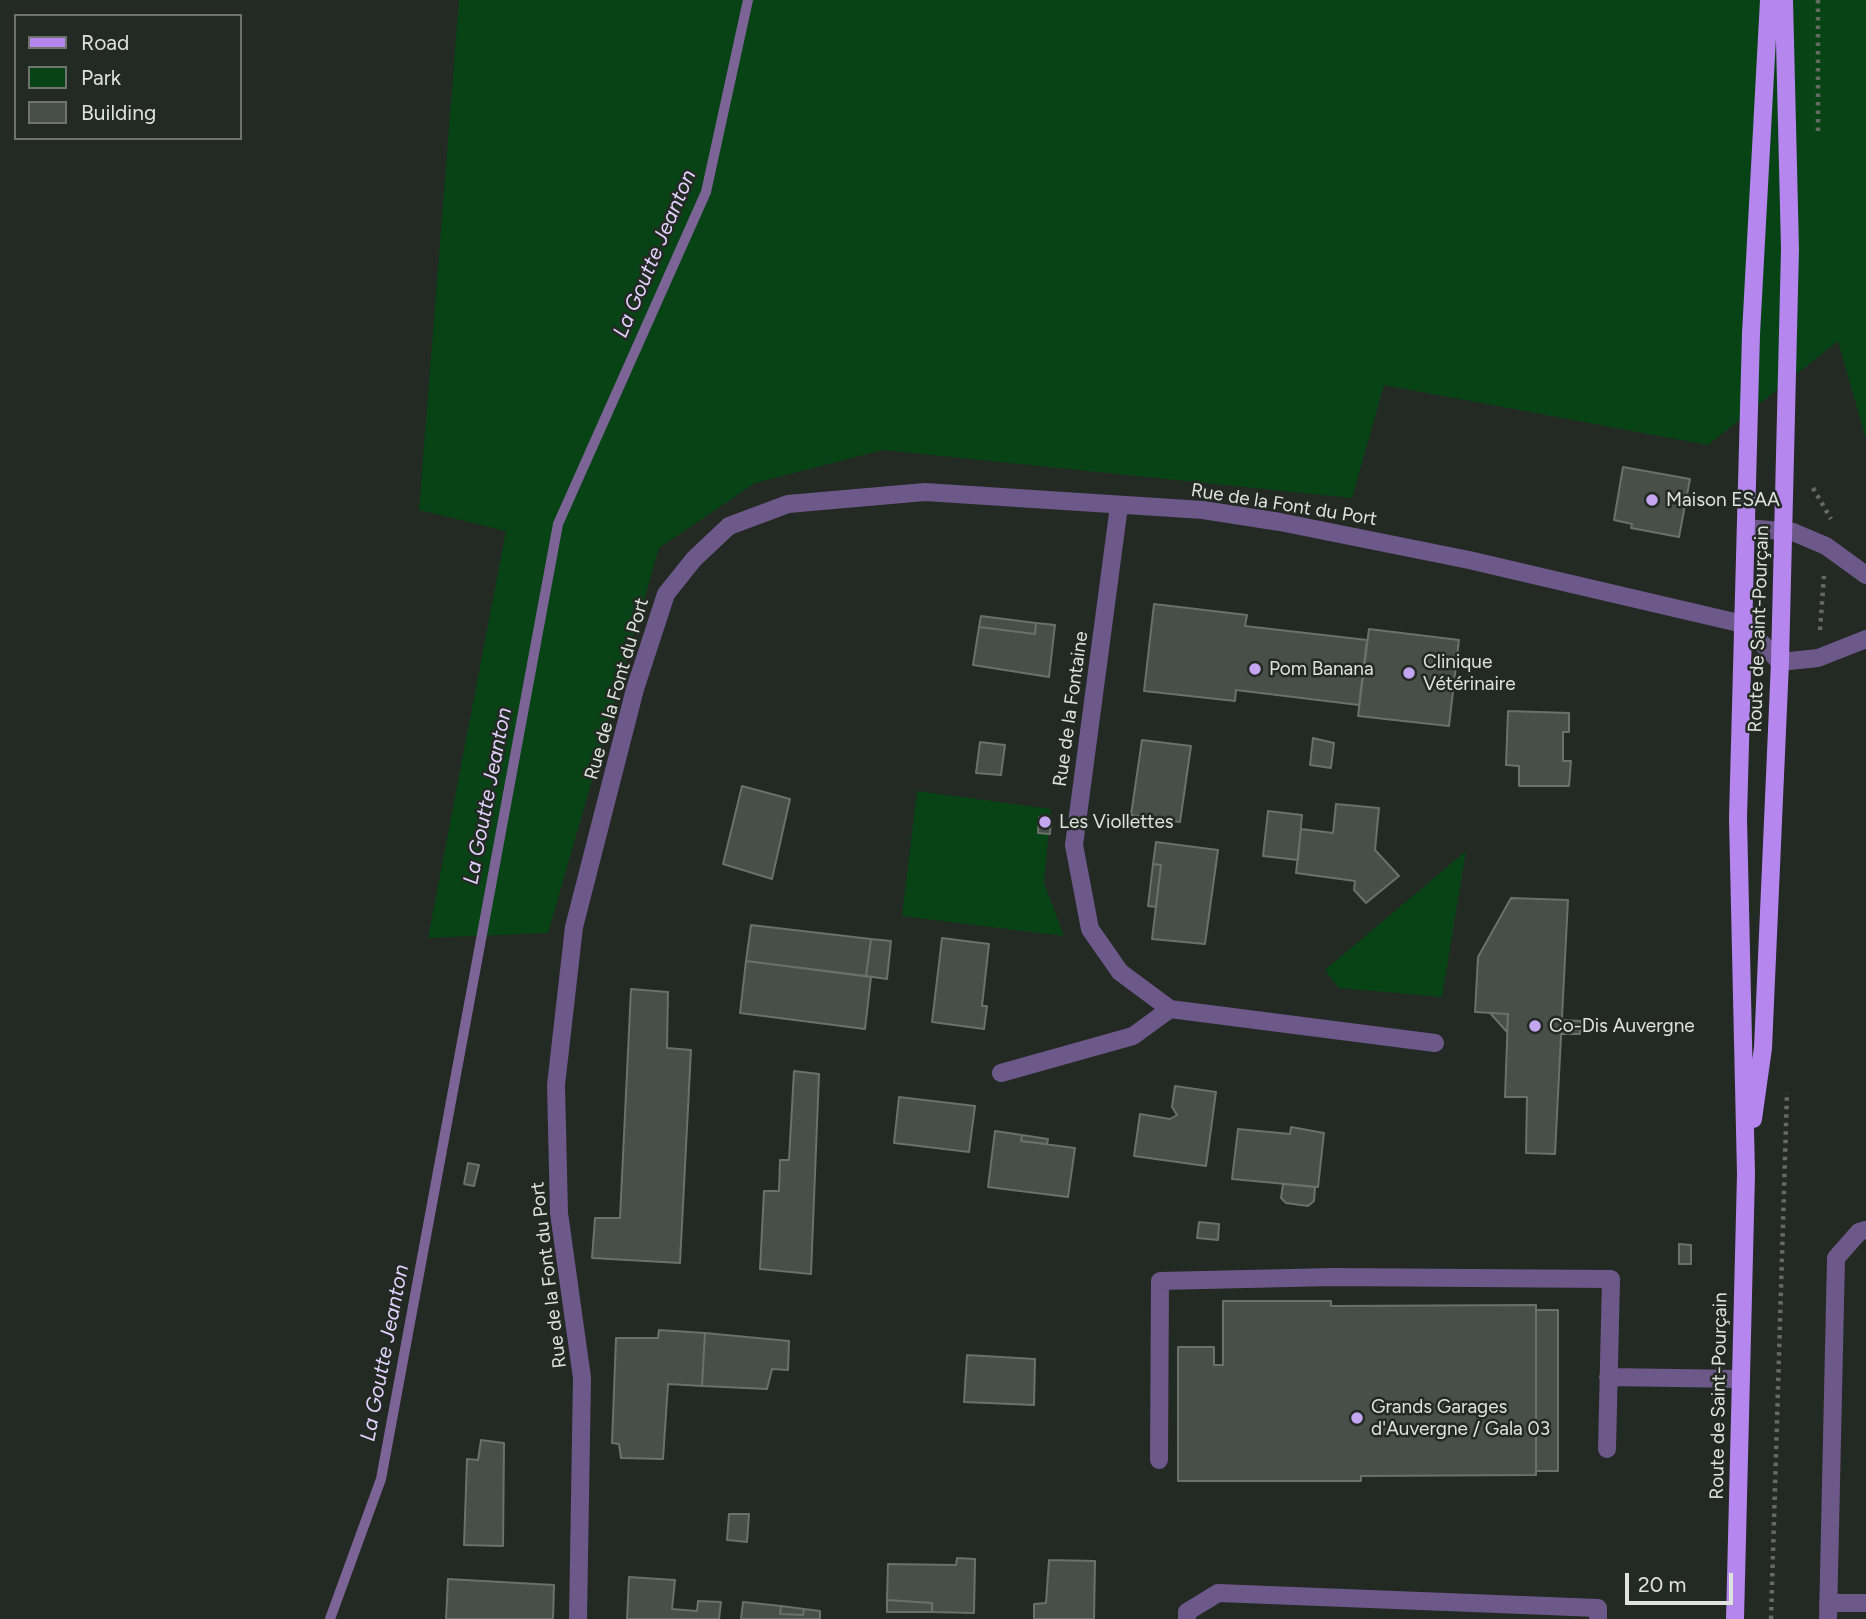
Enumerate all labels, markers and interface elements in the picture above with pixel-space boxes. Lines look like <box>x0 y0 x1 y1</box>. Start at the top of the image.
legend <box>14 14 242 140</box>
text: Road <box>81 30 129 55</box>
text: Park <box>81 65 121 90</box>
text: Building <box>81 100 156 125</box>
water label: La Goutte Jeanton <box>608 166 702 342</box>
street label: Rue de la Font du Port <box>1189 479 1379 531</box>
place label: Maison ESAA <box>1666 489 1780 511</box>
marker: Maison ESAA <box>1644 492 1660 508</box>
street label: Route de Saint-Pourçain <box>1744 525 1774 733</box>
street label: Rue de la Font du Port <box>580 596 654 782</box>
street label: Rue de la Fontaine <box>1049 630 1093 788</box>
place label: Clinique Vétérinaire <box>1423 651 1516 695</box>
place label: Pom Banana <box>1269 658 1374 680</box>
marker: Pom Banana <box>1247 661 1263 677</box>
marker: Clinique Vétérinaire <box>1401 665 1417 681</box>
water label: La Goutte Jeanton <box>459 705 517 887</box>
place label: Les Viollettes <box>1059 811 1174 833</box>
marker: Les Viollettes <box>1037 814 1053 830</box>
place label: Co-Dis Auvergne <box>1549 1015 1695 1037</box>
marker: Co-Dis Auvergne <box>1527 1018 1543 1034</box>
street label: Rue de la Font du Port <box>526 1180 572 1370</box>
water label: La Goutte Jeanton <box>356 1262 414 1444</box>
street label: Route de Saint-Pourçain <box>1706 1292 1732 1500</box>
place label: Grands Garages d'Auvergne / Gala 03 <box>1371 1396 1550 1440</box>
marker: Grands Garages d'Auvergne / Gala 03 <box>1349 1410 1365 1426</box>
scale bar <box>1628 1560 1736 1604</box>
text: 20 m <box>1638 1572 1686 1597</box>

